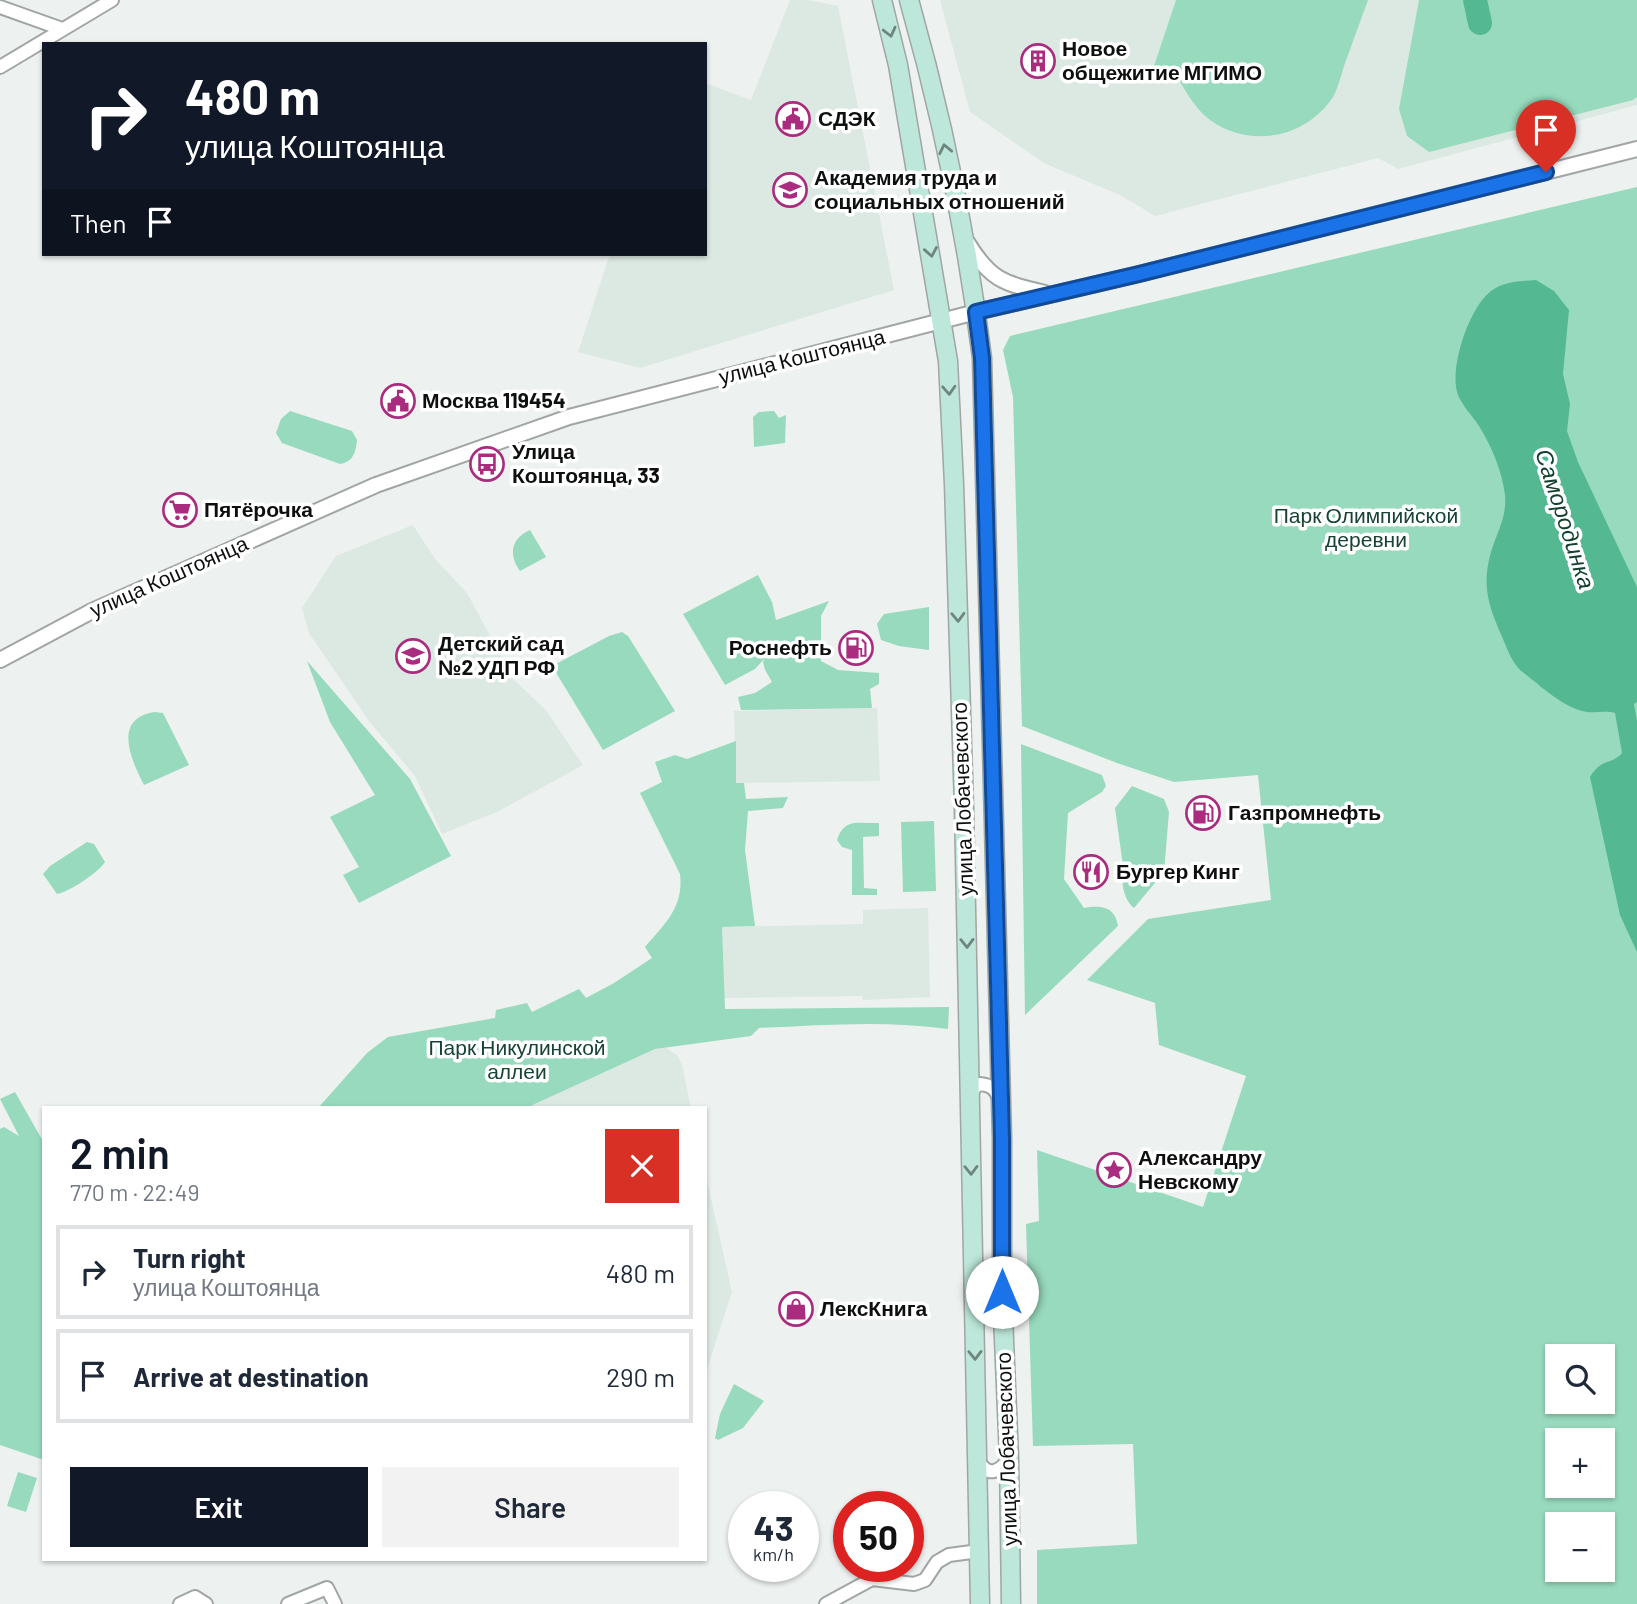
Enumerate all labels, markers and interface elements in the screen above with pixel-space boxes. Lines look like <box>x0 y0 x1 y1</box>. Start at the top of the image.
one-way arrow <box>882 26 896 38</box>
place label: Новое общежитие МГИМО <box>1062 35 1262 84</box>
building icon: Новое общежитие МГИМО <box>1019 42 1057 80</box>
text: 480 m <box>185 66 320 125</box>
icon: right <box>70 70 161 161</box>
public building icon: СДЭК <box>774 100 812 138</box>
pin <box>1516 100 1576 172</box>
place label: СДЭК <box>818 105 876 130</box>
icon: arrive <box>1527 111 1565 149</box>
text: улица Коштоянца <box>185 126 445 164</box>
one-way arrow <box>938 143 953 155</box>
place label: Академия труда и социальных отношений <box>814 164 1065 213</box>
school or university icon: Академия труда и социальных отношений <box>771 171 809 209</box>
icon: arrive <box>141 203 179 241</box>
text: Then <box>70 207 127 238</box>
one-way arrow <box>923 246 938 258</box>
street label: улица Коштоянца <box>716 323 888 388</box>
public building icon: Москва 119454 <box>379 382 417 420</box>
one-way arrow <box>942 385 957 396</box>
place label: Москва 119454 <box>422 387 566 412</box>
place label: Улица Коштоянца, 33 <box>512 438 660 487</box>
bus stop icon: Улица Коштоянца, 33 <box>468 445 506 483</box>
water label: Самородинка <box>1530 445 1602 592</box>
supermarket icon: Пятёрочка <box>161 491 199 529</box>
place label: Пятёрочка <box>204 496 313 521</box>
park label: Парк Олимпийской деревни <box>1274 502 1458 551</box>
street label: улица Коштоянца <box>85 529 252 622</box>
one-way arrow <box>951 612 966 623</box>
fuel station icon: Роснефть <box>837 629 875 667</box>
place label: Детский сад №2 УДП РФ <box>438 630 564 679</box>
place label: Роснефть <box>729 634 832 659</box>
school or university icon: Детский сад №2 УДП РФ <box>394 637 432 675</box>
street label: улица Лобачевского <box>946 702 977 897</box>
fuel station icon: Газпромнефть <box>1184 794 1222 832</box>
place label: Газпромнефть <box>1228 799 1381 824</box>
restaurant icon: Бургер Кинг <box>1072 853 1110 891</box>
place label: Бургер Кинг <box>1116 858 1240 883</box>
one-way arrow <box>959 938 975 948</box>
park label: Парк Никулинской аллеи <box>428 1034 606 1083</box>
text: 2 min <box>70 1127 170 1177</box>
button: close <box>605 1129 679 1203</box>
place label: Александру Невскому <box>1138 1144 1262 1193</box>
place icon: Александру Невскому <box>1095 1151 1133 1189</box>
one-way arrow <box>963 1165 979 1176</box>
text: 770 m · 22:49 <box>70 1178 200 1206</box>
text: Turn right <box>133 1242 246 1273</box>
icon: right <box>74 1253 112 1291</box>
position arrow <box>965 1255 1039 1329</box>
text: 480 m <box>606 1257 675 1288</box>
text: улица Коштоянца <box>133 1273 320 1301</box>
shop icon: ЛексКнига <box>777 1290 815 1328</box>
place label: ЛексКнига <box>820 1295 927 1320</box>
map controls <box>1545 1344 1615 1582</box>
button: search <box>1545 1344 1615 1414</box>
one-way arrow <box>967 1350 983 1360</box>
street label: улица Лобачевского <box>990 1352 1021 1547</box>
icon: arrive <box>74 1357 112 1395</box>
text: Arrive at destination <box>133 1361 369 1392</box>
text: 290 m <box>606 1361 675 1392</box>
button: + <box>1545 1428 1615 1498</box>
button: Exit <box>70 1467 368 1547</box>
button: Share <box>382 1467 679 1547</box>
speed limit sign: 50 <box>833 1491 924 1582</box>
text: 43 <box>753 1506 794 1548</box>
button: − <box>1545 1512 1615 1582</box>
text: km/h <box>753 1543 794 1565</box>

